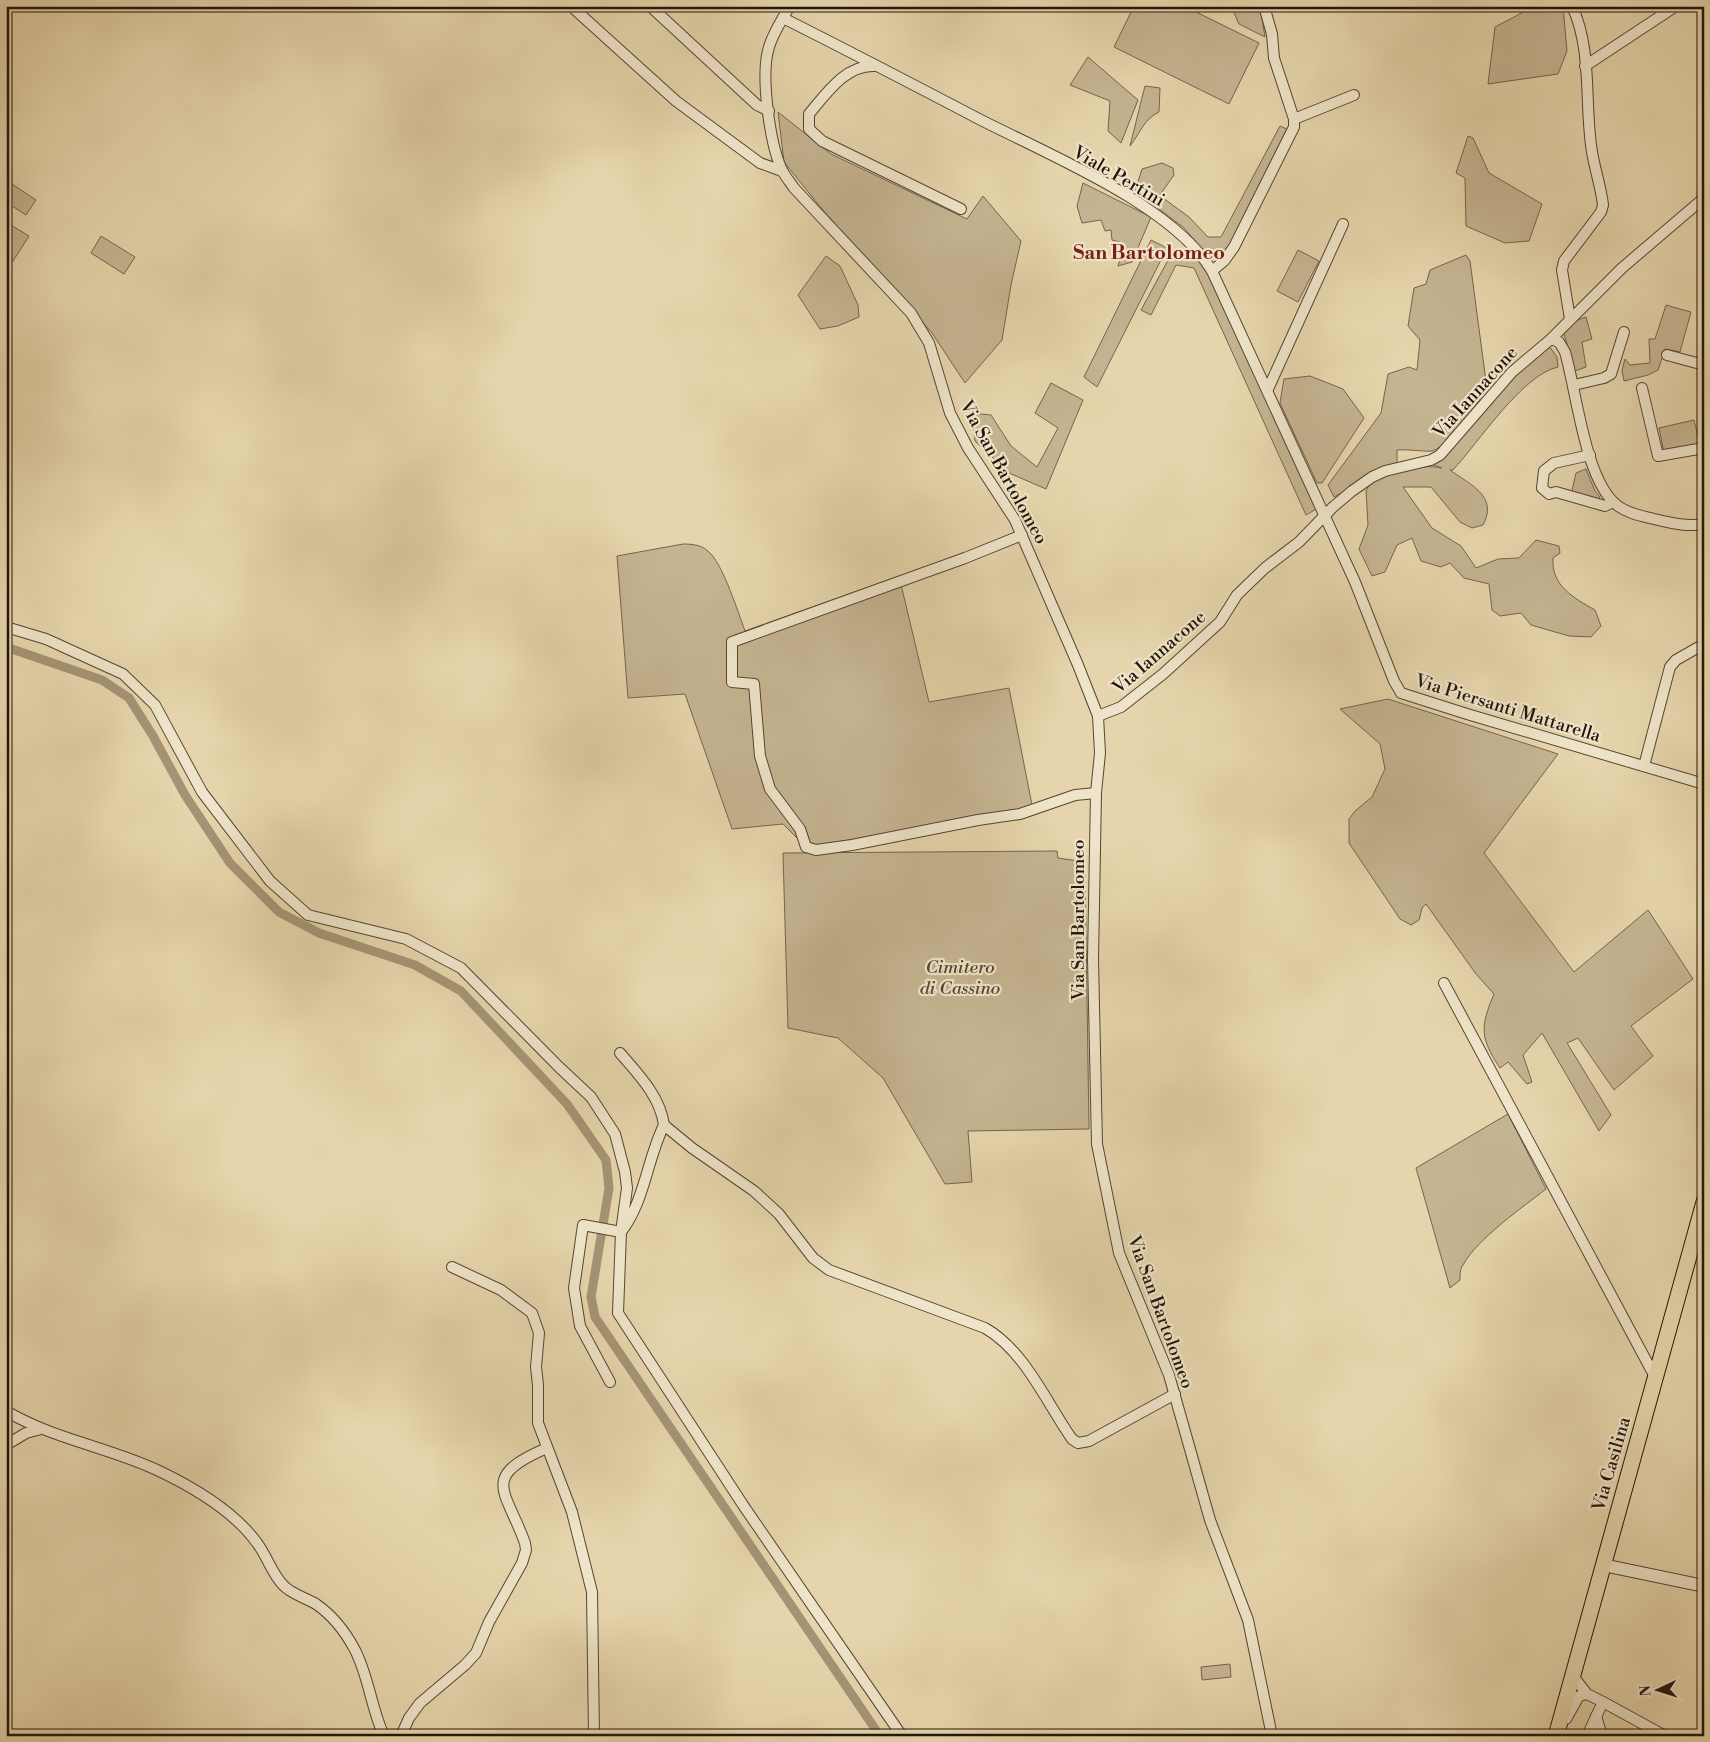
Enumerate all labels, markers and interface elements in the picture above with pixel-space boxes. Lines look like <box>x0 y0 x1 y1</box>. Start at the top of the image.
street label: Viale Pertini <box>1068 140 1169 212</box>
district label: San Bartolomeo <box>1073 241 1225 266</box>
street label: Via Iannacone <box>1427 341 1523 444</box>
street label: Via San Bartolomeo <box>954 395 1053 548</box>
street label: Via Iannacone <box>1107 606 1211 700</box>
street label: Via Piersanti Mattarella <box>1411 669 1604 748</box>
street label: Via San Bartolomeo <box>1067 839 1090 1002</box>
park label: Cimitero di Cassino <box>920 956 1000 1000</box>
street label: Via San Bartolomeo <box>1122 1232 1199 1392</box>
street label: Via Casilina <box>1587 1413 1636 1515</box>
north arrow <box>1632 1664 1682 1714</box>
text: N <box>1637 1685 1655 1697</box>

